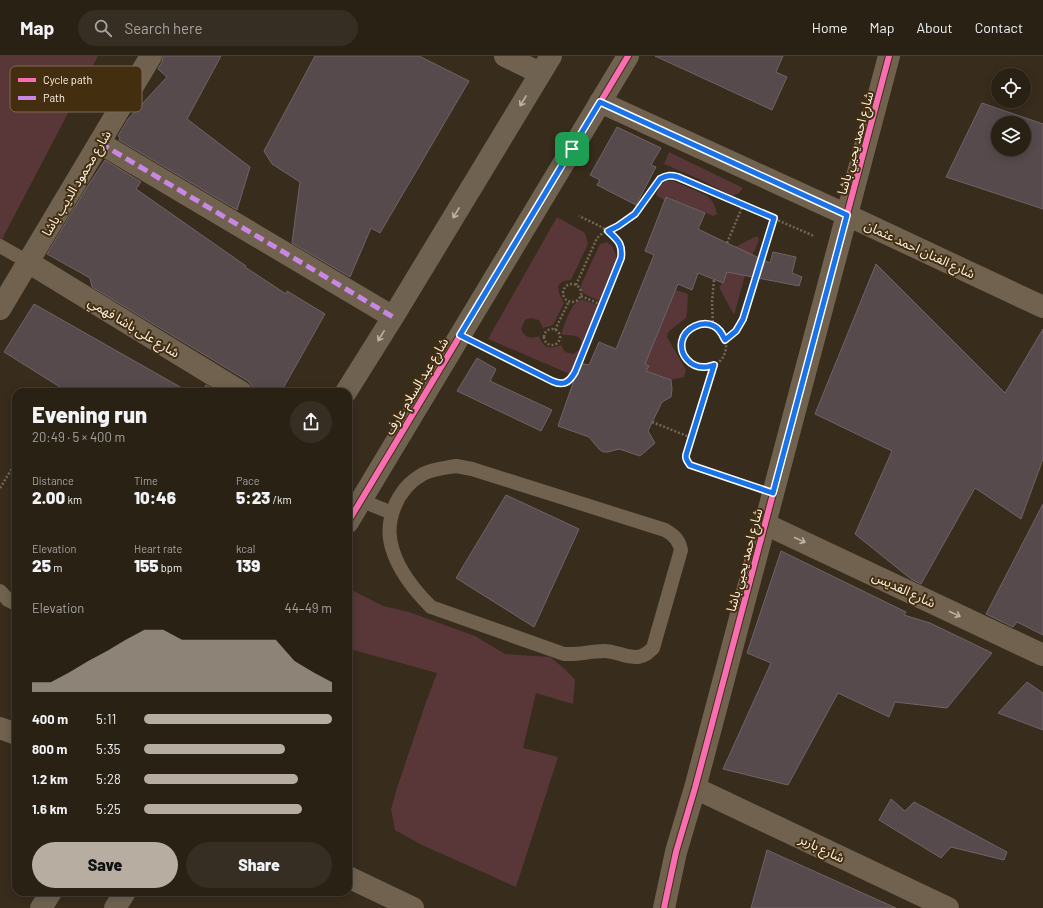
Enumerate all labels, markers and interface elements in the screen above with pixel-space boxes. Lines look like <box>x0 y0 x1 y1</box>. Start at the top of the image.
search box <box>78 10 358 46</box>
text: Map <box>20 16 54 39</box>
icon: search <box>92 17 114 39</box>
text: Search here <box>124 19 202 37</box>
text: Home <box>812 19 848 36</box>
text: Map <box>870 19 894 36</box>
text: About <box>916 19 953 36</box>
text: Contact <box>975 19 1023 36</box>
legend <box>10 66 142 112</box>
map controls <box>991 68 1031 156</box>
button: locate <box>991 68 1031 108</box>
text: Cycle path <box>43 73 93 86</box>
street label: شارع احمد يحيي باشا <box>834 90 879 197</box>
text: Path <box>43 91 65 104</box>
one-way arrow <box>519 95 527 107</box>
button: layers <box>991 116 1031 156</box>
street label: شارع محمود الديب باشا <box>38 127 117 240</box>
pin <box>555 132 589 166</box>
icon: arrive <box>561 138 583 160</box>
one-way arrow <box>452 207 460 218</box>
street label: شارع الفنان احمد عثمان <box>861 216 978 284</box>
street label: شارع على باشا فهمي <box>84 293 183 363</box>
one-way arrow <box>377 330 385 342</box>
street label: شارع عبد السلام عارف <box>381 335 454 439</box>
text: Evening run <box>32 401 147 427</box>
button: share <box>290 401 332 443</box>
text: 20:49 · 5 × 400 m <box>32 429 125 445</box>
text: Distance <box>32 474 74 487</box>
text: Time <box>134 474 158 487</box>
text: Pace <box>236 474 260 487</box>
text: 2.00 <box>32 487 65 507</box>
text: 10:46 <box>134 487 176 507</box>
text: 5:23 <box>236 487 270 507</box>
text: km <box>65 493 82 506</box>
text: /km <box>270 493 292 506</box>
street label: شارع احمد يحيي باشا <box>723 507 768 614</box>
one-way arrow <box>793 537 805 544</box>
text: Elevation <box>32 542 76 555</box>
text: Heart rate <box>134 542 182 555</box>
text: kcal <box>236 542 255 555</box>
text: 25 <box>32 555 51 575</box>
text: 155 <box>134 555 159 575</box>
text: 139 <box>236 555 260 575</box>
text: m <box>51 561 62 574</box>
text: bpm <box>159 561 182 574</box>
street label: شارع القديس <box>868 567 938 613</box>
text: Elevation <box>32 600 84 616</box>
text: 44–49 m <box>285 600 332 616</box>
one-way arrow <box>949 611 961 618</box>
text: 400 m <box>32 711 68 727</box>
text: 5:11 <box>96 711 116 727</box>
text: 800 m <box>32 741 67 757</box>
text: 5:35 <box>96 741 120 757</box>
text: 1.2 km <box>32 771 68 787</box>
text: 5:28 <box>96 771 121 787</box>
text: 1.6 km <box>32 801 67 817</box>
text: 5:25 <box>96 801 121 817</box>
street label: شارع باربر <box>795 830 847 868</box>
button: Save <box>32 842 178 888</box>
button: Share <box>186 842 332 888</box>

